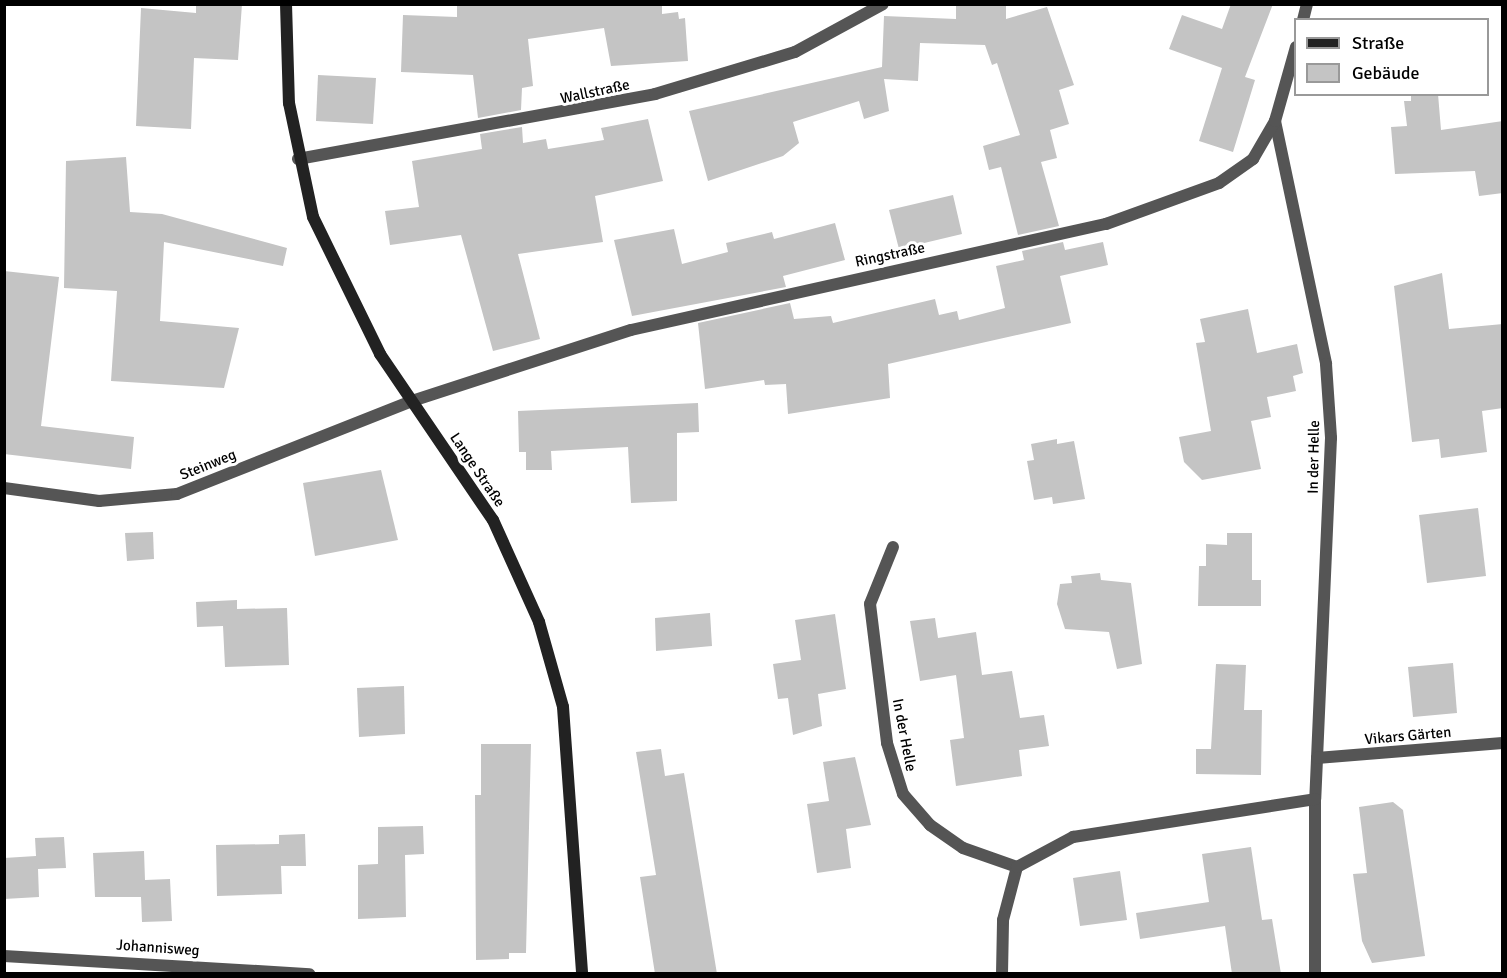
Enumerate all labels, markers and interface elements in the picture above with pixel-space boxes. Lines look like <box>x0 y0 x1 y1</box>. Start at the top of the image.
legend <box>1294 18 1489 96</box>
text: Straße <box>1352 32 1404 54</box>
text: Gebäude <box>1352 62 1420 84</box>
street label: Wallstraße <box>559 76 631 108</box>
street label: Ringstraße <box>853 239 927 271</box>
street label: In der Helle <box>1304 420 1324 494</box>
street label: Lange Straße <box>446 429 508 511</box>
street label: Steinweg <box>177 446 239 484</box>
street label: In der Helle <box>888 697 920 773</box>
street label: Vikars Gärten <box>1364 723 1452 749</box>
street label: Johannisweg <box>116 936 200 960</box>

